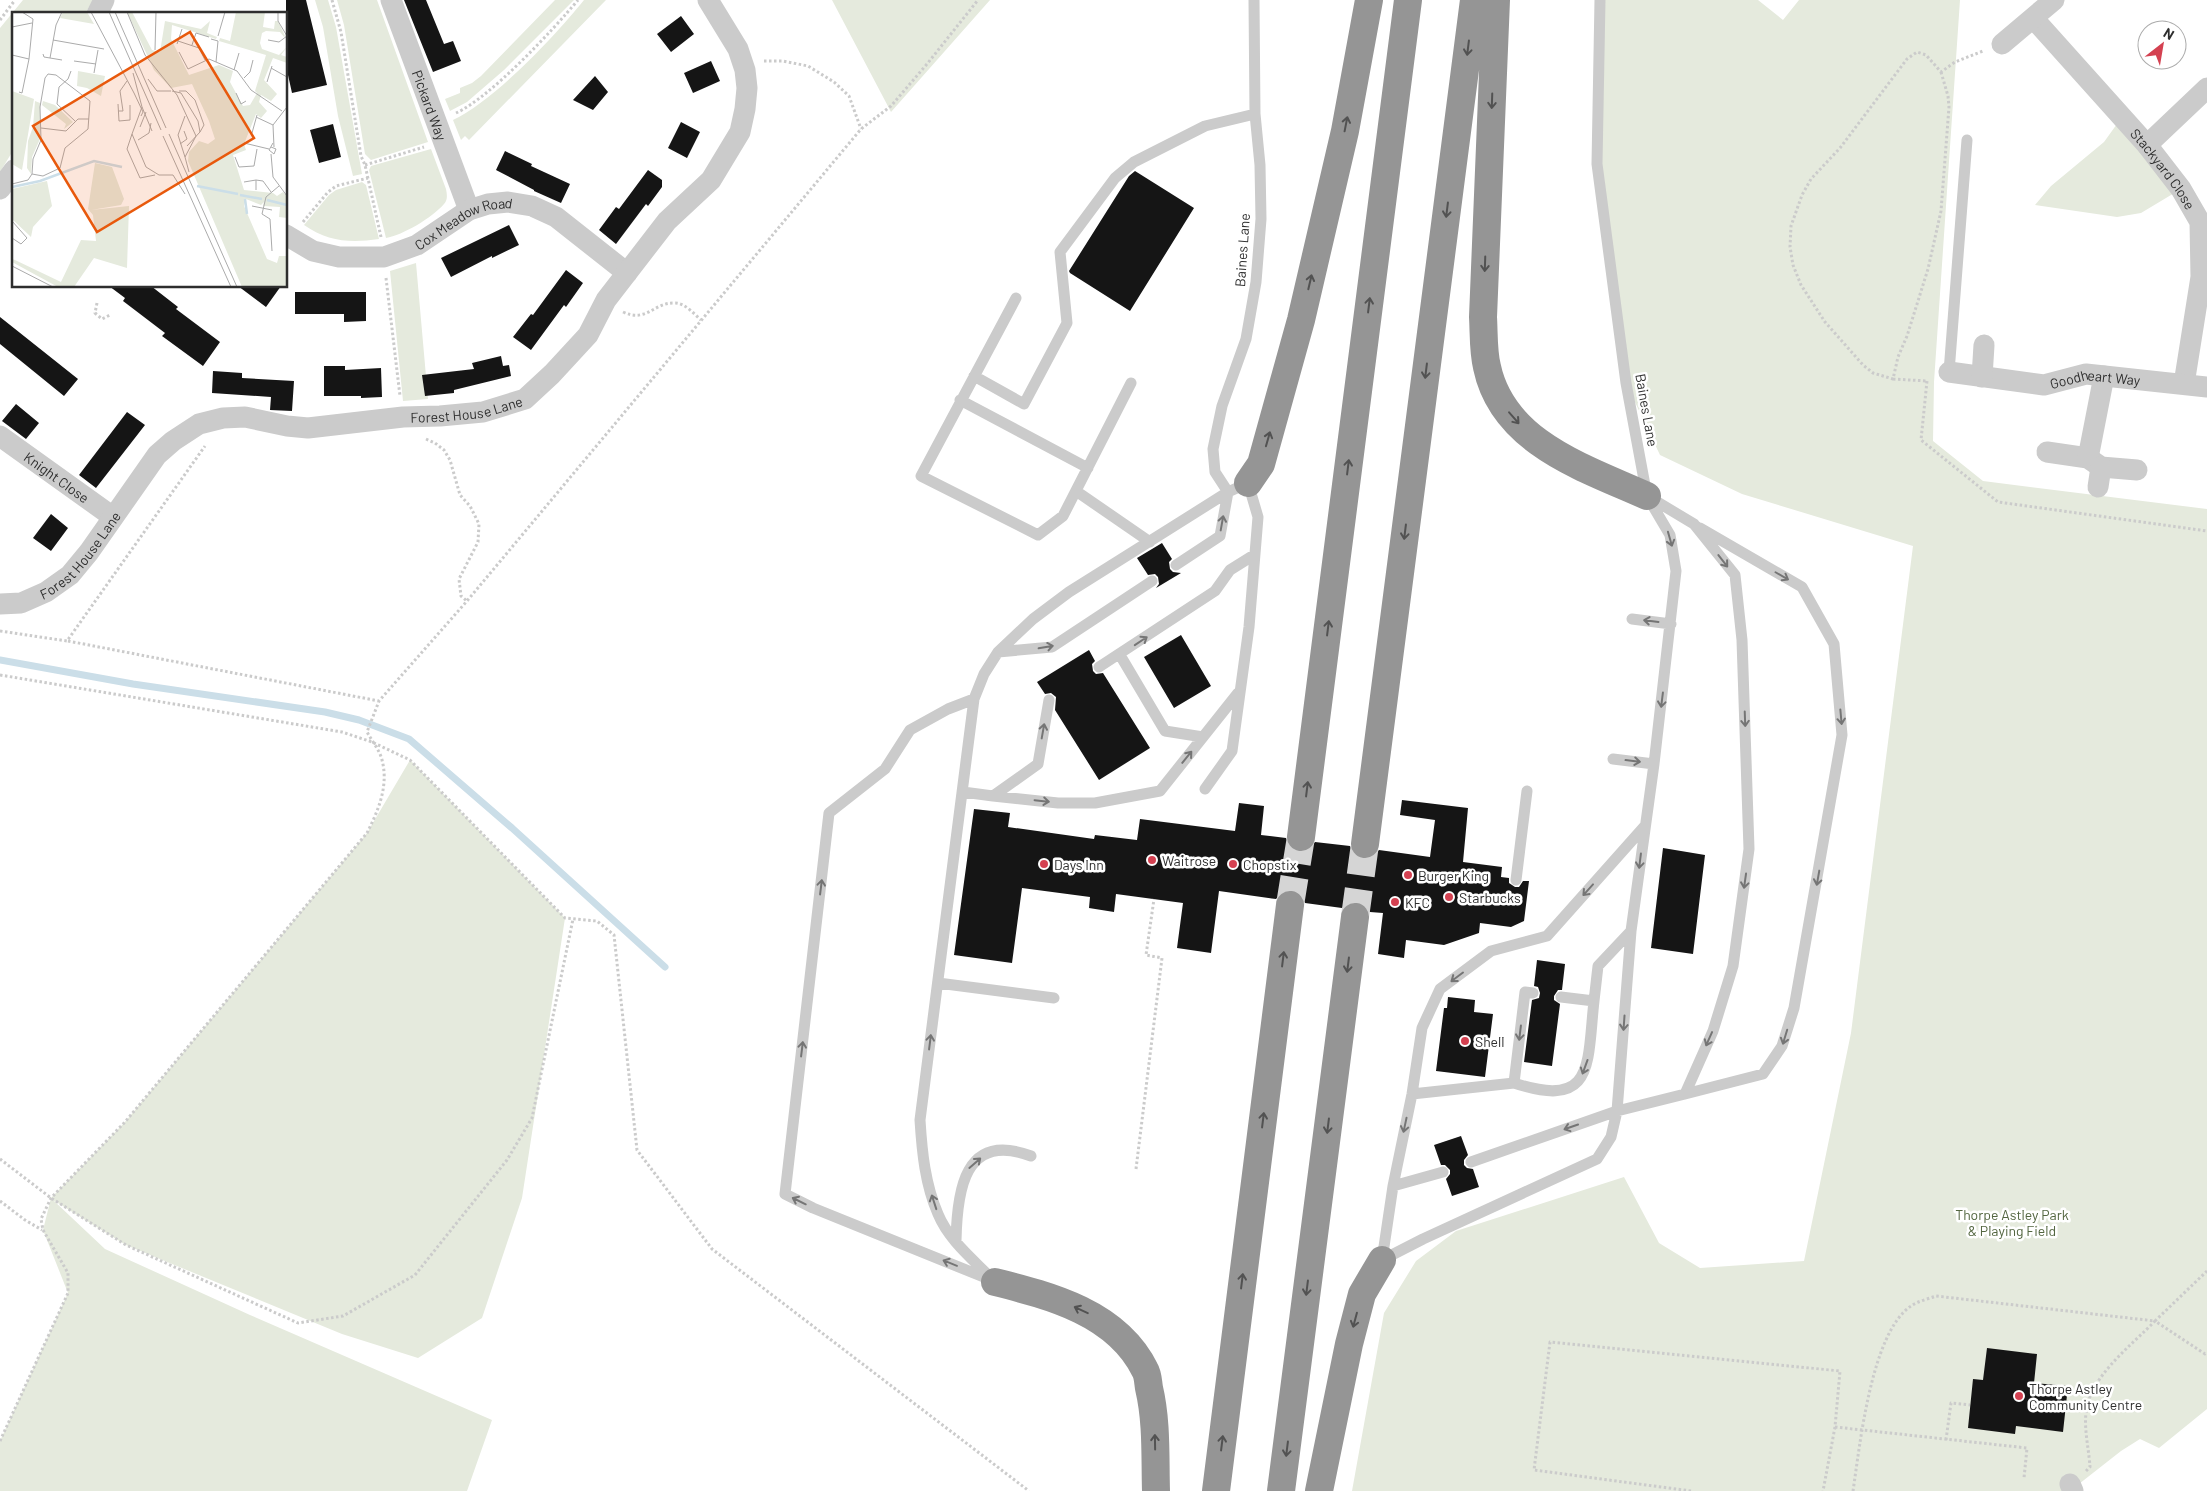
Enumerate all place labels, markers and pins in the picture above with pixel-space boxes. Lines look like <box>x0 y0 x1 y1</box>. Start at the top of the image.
place label: Waitrose <box>1162 852 1216 869</box>
marker: Waitrose <box>1146 854 1158 866</box>
place label: Days Inn <box>1054 856 1104 873</box>
place label: Chopstix <box>1243 856 1297 873</box>
marker: Days Inn <box>1038 858 1050 870</box>
marker: Chopstix <box>1227 858 1239 870</box>
place label: Burger King <box>1418 867 1489 884</box>
marker: Burger King <box>1402 869 1414 881</box>
place label: Starbucks <box>1459 889 1521 906</box>
marker: Starbucks <box>1443 891 1455 903</box>
place label: KFC <box>1405 894 1430 911</box>
marker: KFC <box>1389 896 1401 908</box>
place label: Shell <box>1475 1033 1505 1050</box>
marker: Shell <box>1459 1035 1471 1047</box>
place label: Thorpe Astley Community Centre <box>2029 1380 2142 1413</box>
marker: Thorpe Astley Community Centre <box>2013 1390 2025 1402</box>

